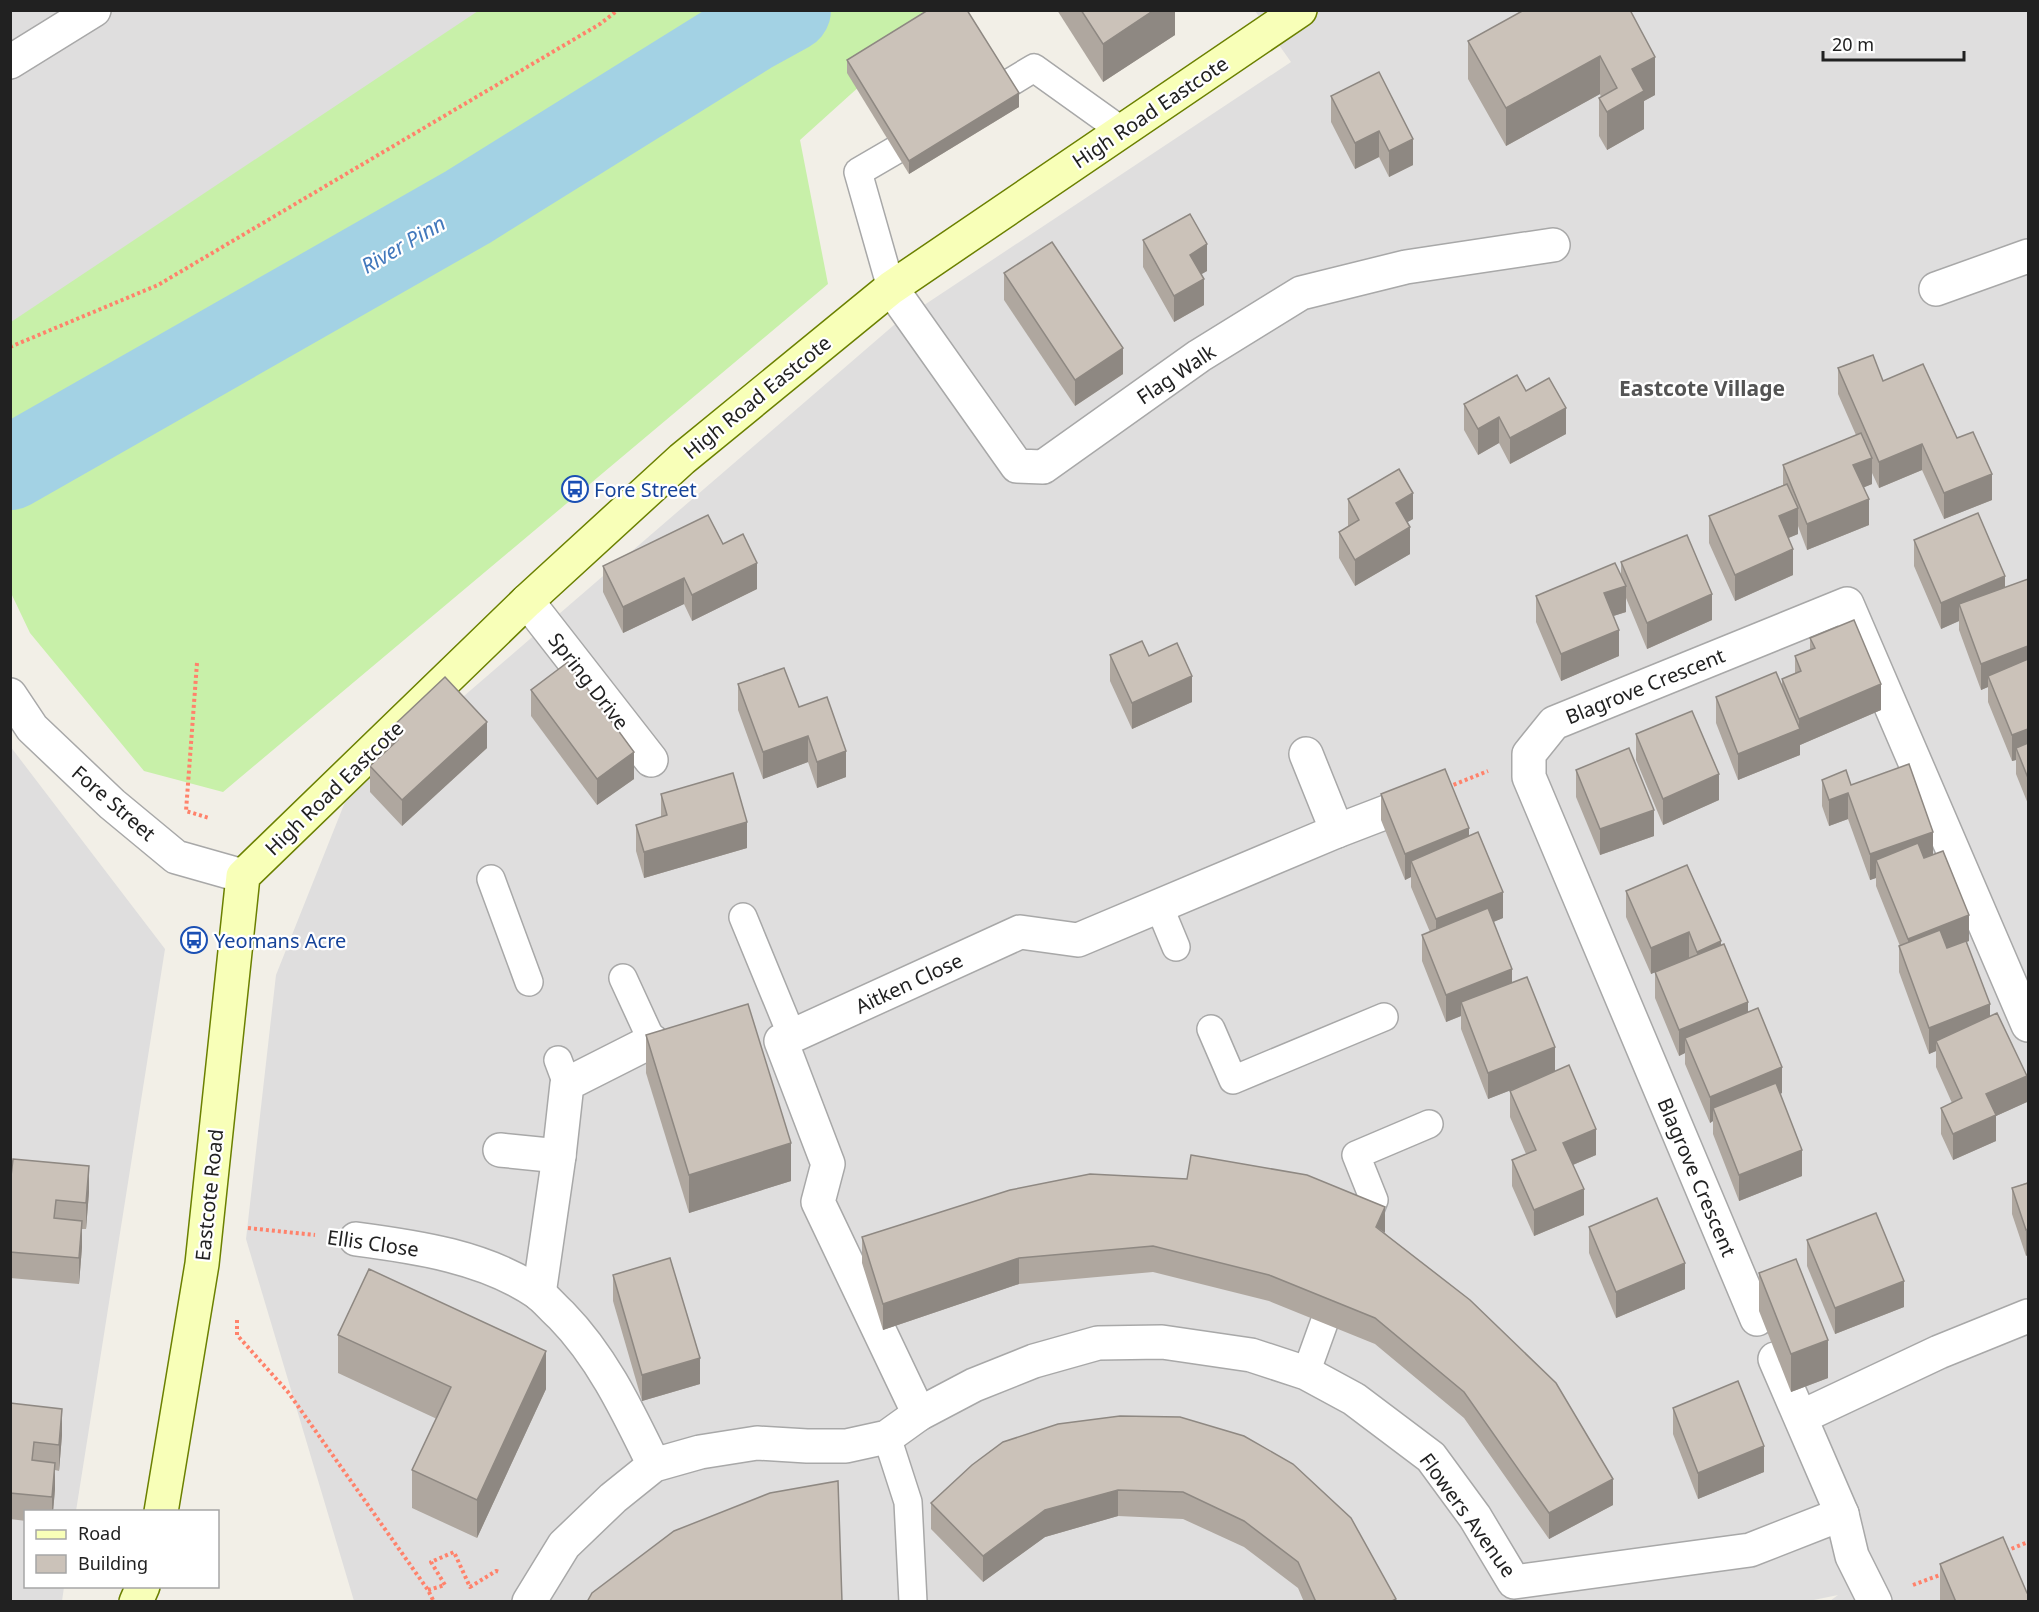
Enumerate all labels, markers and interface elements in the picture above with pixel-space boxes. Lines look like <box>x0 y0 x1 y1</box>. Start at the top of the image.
scale bar <box>1823 24 1964 62</box>
text: 20 m <box>1832 32 1874 56</box>
street label: High Road Eastcote <box>1067 50 1233 174</box>
water label: River Pinn <box>356 209 450 279</box>
street label: High Road Eastcote <box>678 329 836 465</box>
street label: Flag Walk <box>1131 338 1221 410</box>
district label: Eastcote Village <box>1619 374 1785 402</box>
bus stop icon: Fore Street <box>560 474 590 504</box>
place label: Fore Street <box>594 476 697 503</box>
street label: Spring Drive <box>543 627 635 735</box>
street label: Blagrove Crescent <box>1561 642 1729 730</box>
street label: High Road Eastcote <box>259 715 409 861</box>
street label: Fore Street <box>66 759 162 847</box>
bus stop icon: Yeomans Acre <box>179 925 209 955</box>
place label: Yeomans Acre <box>214 927 346 954</box>
street label: Aitken Close <box>851 946 967 1020</box>
street label: Blagrove Crescent <box>1651 1094 1743 1260</box>
street label: Eastcote Road <box>189 1128 229 1262</box>
street label: Ellis Close <box>325 1223 421 1263</box>
street label: Flowers Avenue <box>1414 1447 1522 1583</box>
legend <box>24 1510 219 1588</box>
text: Road <box>78 1521 121 1545</box>
text: Building <box>78 1551 148 1575</box>

